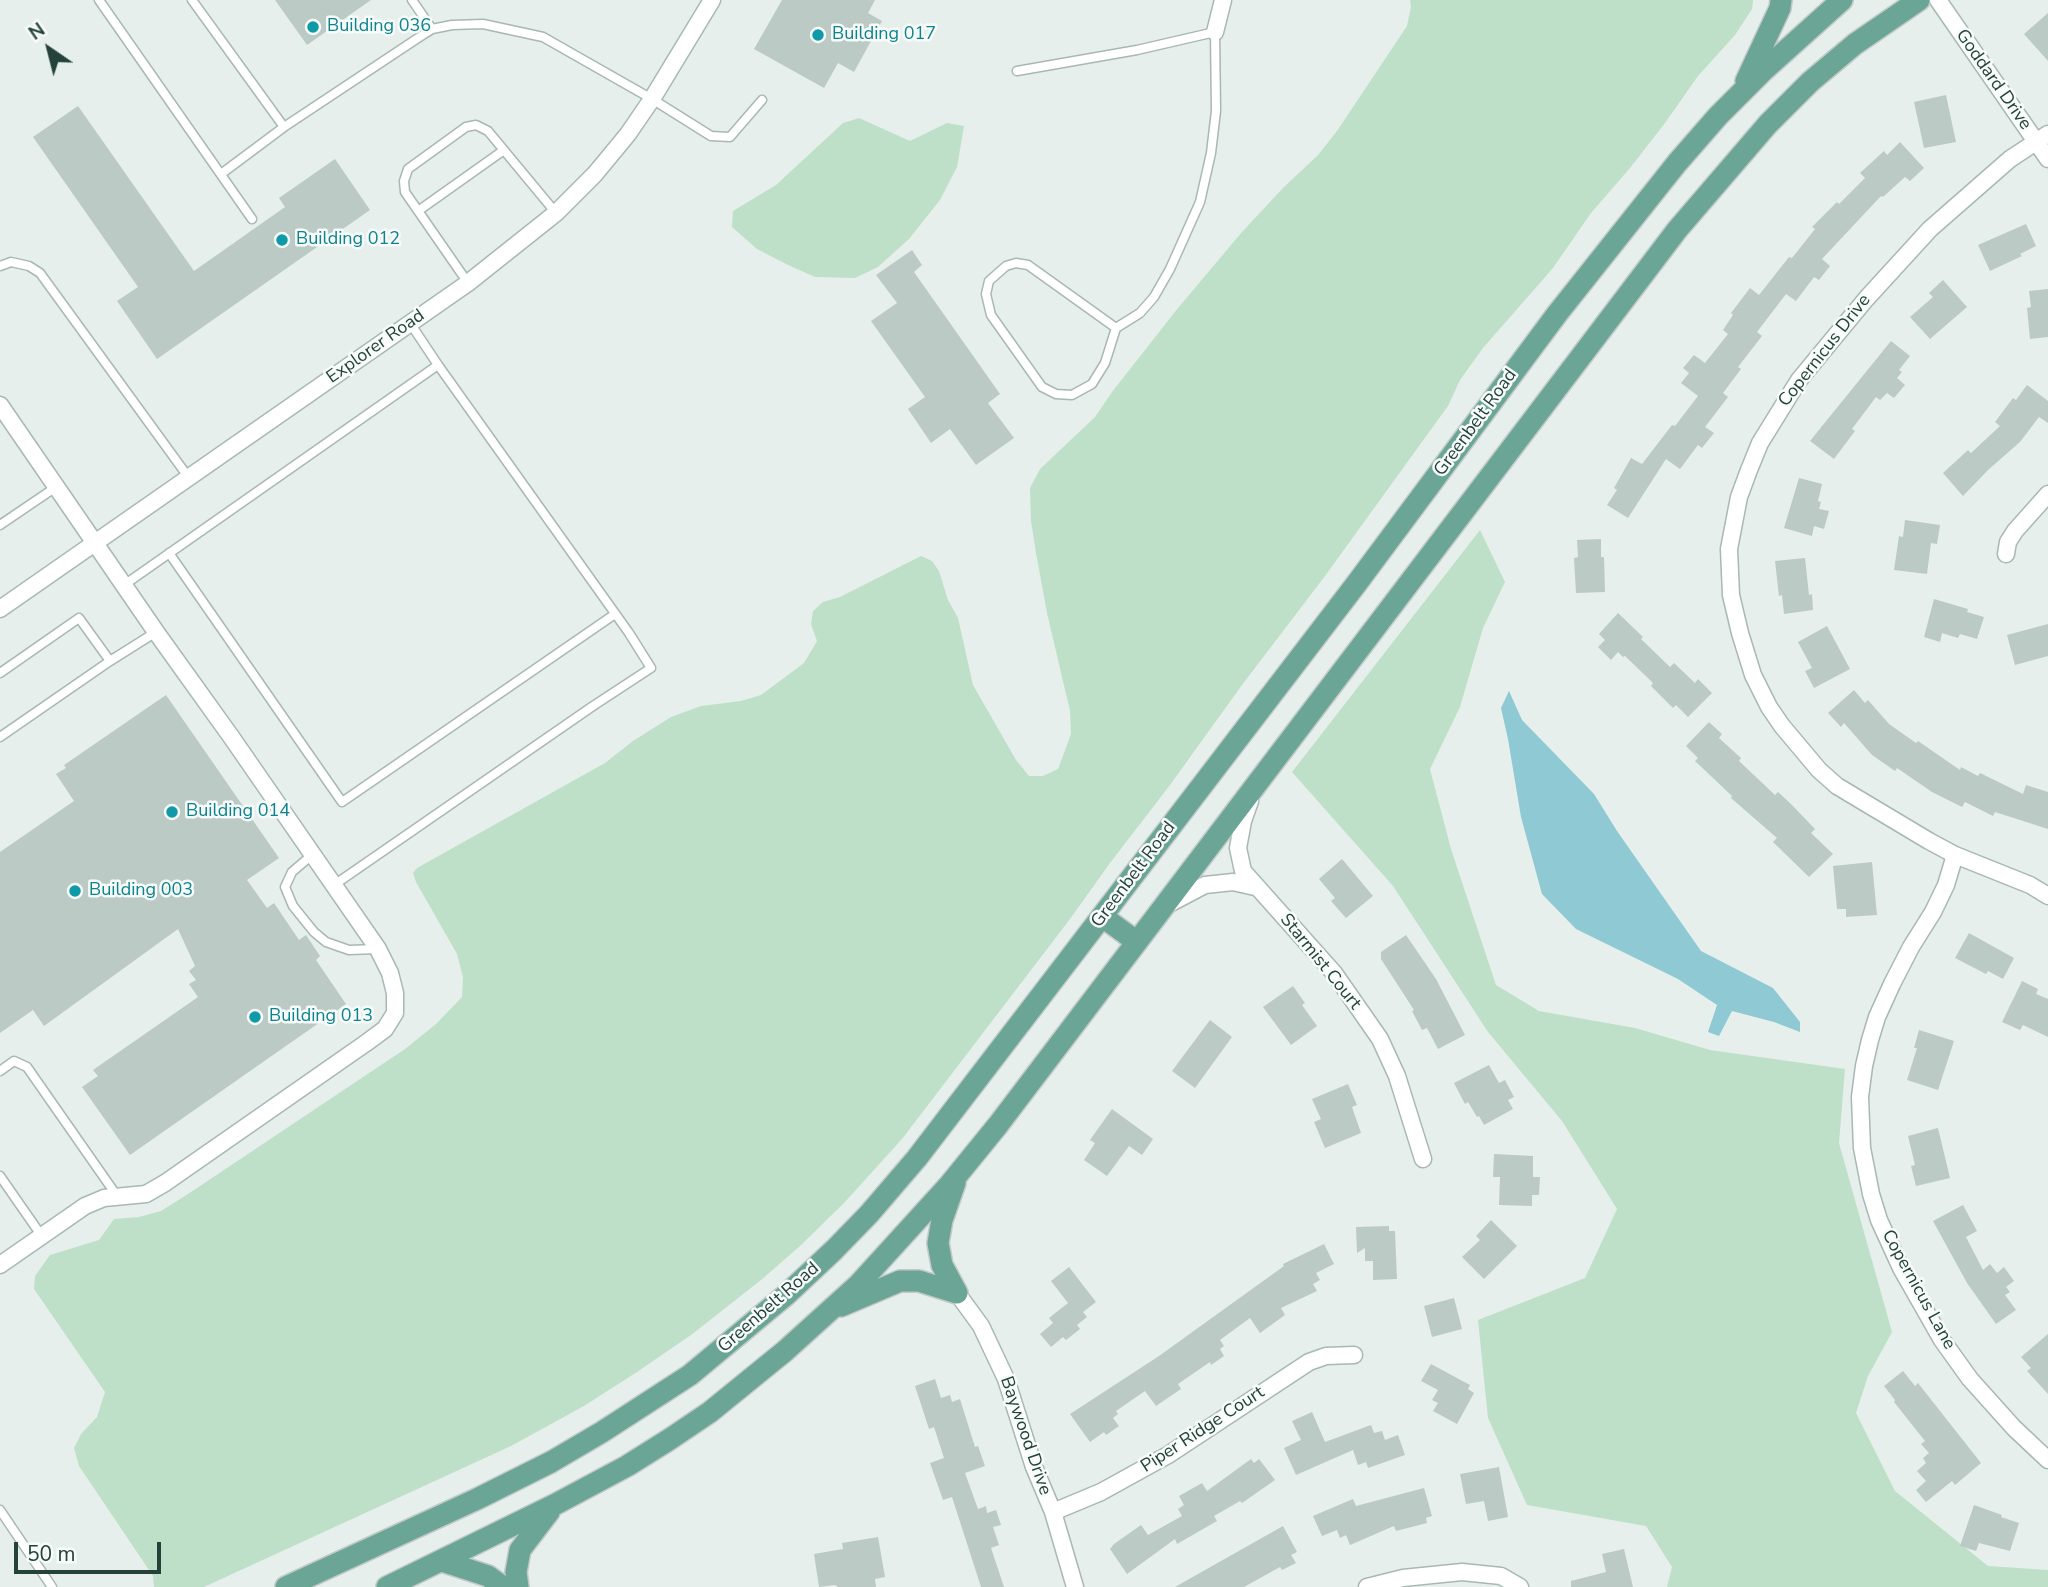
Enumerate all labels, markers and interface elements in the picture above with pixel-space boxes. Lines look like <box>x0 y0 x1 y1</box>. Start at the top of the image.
north arrow <box>14 14 84 84</box>
place label: Building 036 <box>327 16 431 38</box>
text: N <box>24 17 50 47</box>
marker: Building 036 <box>305 19 321 35</box>
place label: Building 017 <box>832 24 936 46</box>
street label: Goddard Drive <box>1950 26 2036 134</box>
marker: Building 017 <box>810 27 826 43</box>
place label: Building 012 <box>296 229 400 251</box>
marker: Building 012 <box>274 232 290 248</box>
street label: Copernicus Drive <box>1774 290 1876 412</box>
street label: Explorer Road <box>323 305 429 389</box>
street label: Greenbelt Road <box>1430 365 1522 481</box>
place label: Building 014 <box>186 801 290 823</box>
marker: Building 014 <box>164 804 180 820</box>
street label: Greenbelt Road <box>1087 818 1181 932</box>
place label: Building 003 <box>89 880 193 902</box>
marker: Building 003 <box>67 883 83 899</box>
street label: Starmist Court <box>1275 910 1365 1014</box>
place label: Building 013 <box>269 1006 373 1028</box>
marker: Building 013 <box>247 1009 263 1025</box>
street label: Copernicus Lane <box>1876 1226 1960 1354</box>
street label: Greenbelt Road <box>714 1258 824 1358</box>
street label: Baywood Drive <box>995 1374 1055 1498</box>
street label: Piper Ridge Court <box>1137 1382 1269 1478</box>
scale bar <box>18 1528 164 1572</box>
text: 50 m <box>27 1540 76 1568</box>

